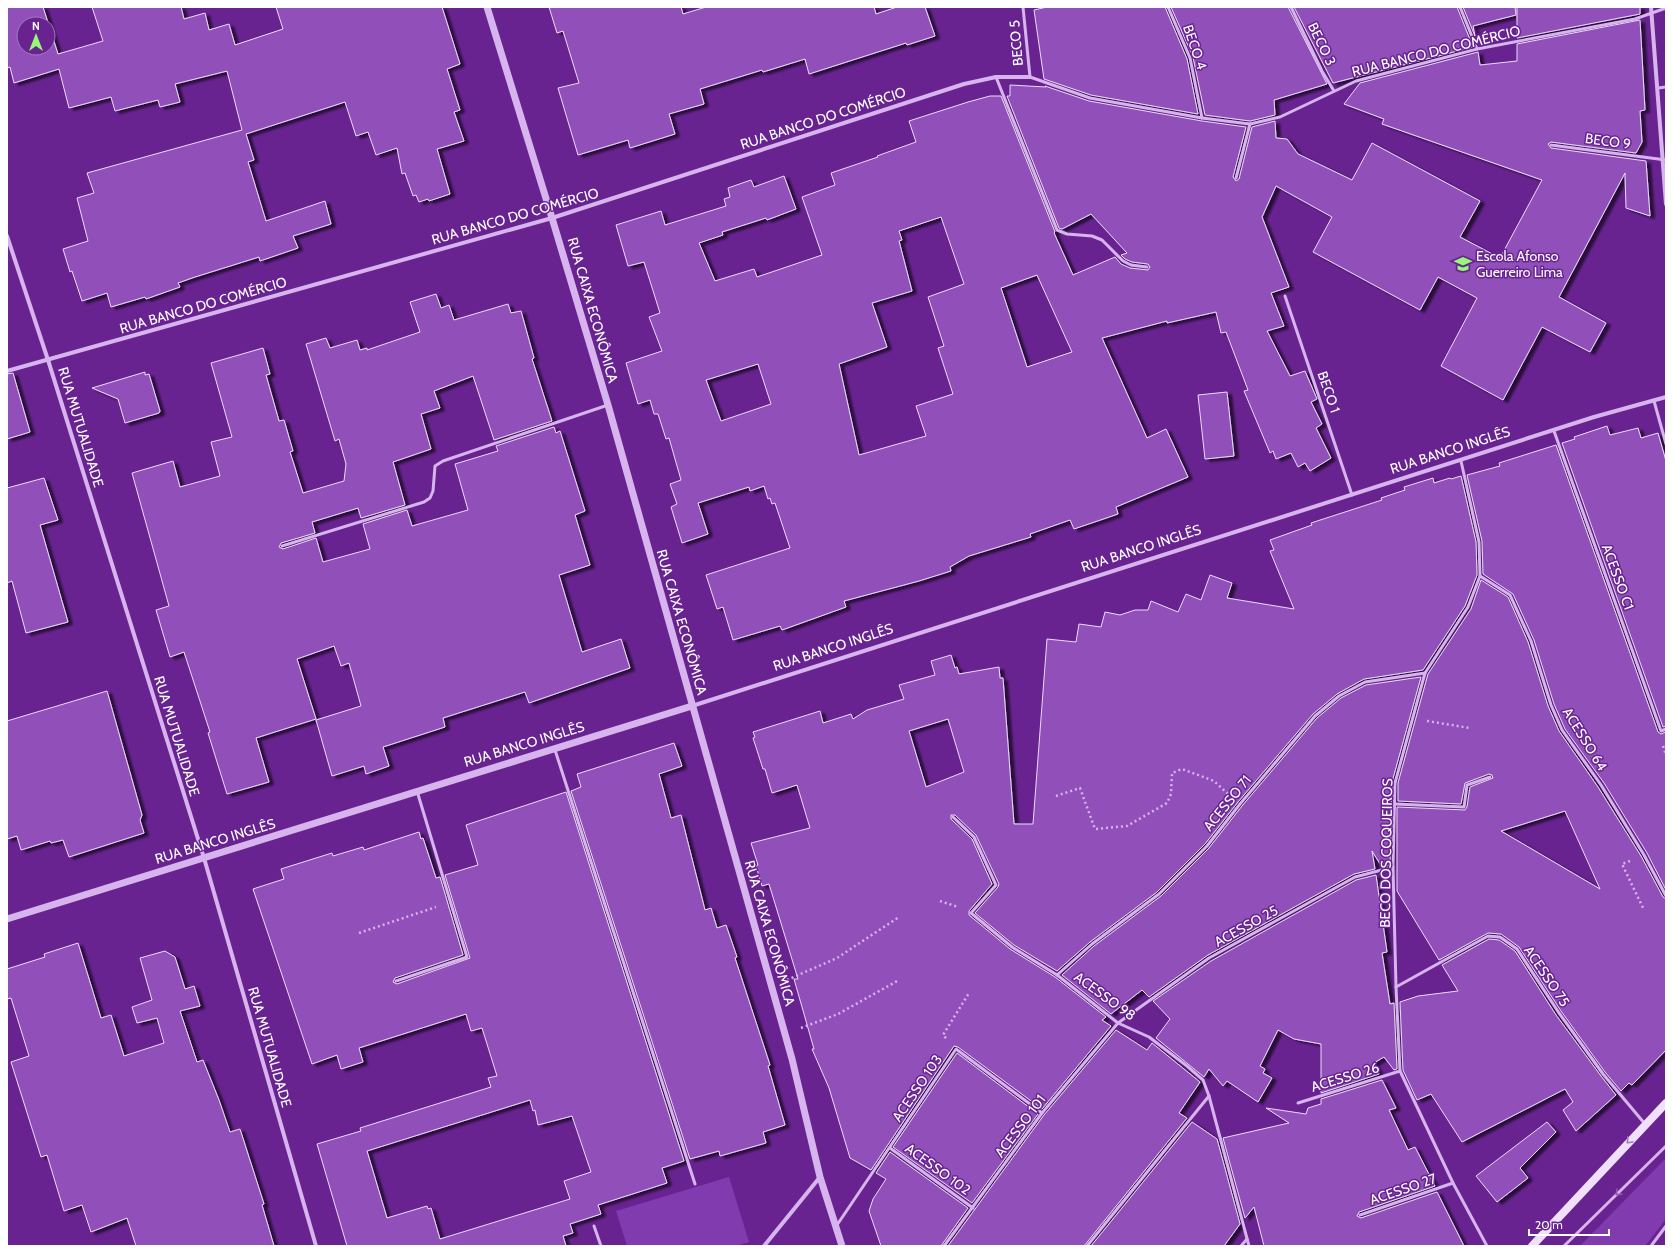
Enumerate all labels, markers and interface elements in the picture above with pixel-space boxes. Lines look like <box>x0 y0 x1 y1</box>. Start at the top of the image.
north arrow <box>16 16 56 56</box>
text: N <box>32 19 40 33</box>
street label: BECO 5 <box>1005 19 1027 67</box>
street label: BECO 3 <box>1304 19 1340 69</box>
street label: RUA BANCO DO COMÉRCIO <box>1350 21 1522 81</box>
street label: BECO 4 <box>1179 22 1211 72</box>
street label: RUA BANCO DO COMÉRCIO <box>738 83 908 153</box>
street label: BECO 9 <box>1584 129 1632 153</box>
street label: RUA BANCO DO COMÉRCIO <box>429 183 601 249</box>
street label: RUA CAIXA ECONÔMICA <box>564 235 622 385</box>
place label: Escola Afonso Guerreiro Lima <box>1476 247 1563 281</box>
school or university icon: Escola Afonso Guerreiro Lima <box>1453 254 1473 274</box>
street label: RUA BANCO DO COMÉRCIO <box>117 272 289 338</box>
street label: RUA MUTUALIDADE <box>54 365 108 489</box>
street label: BECO 1 <box>1314 369 1344 415</box>
street label: RUA BANCO INGLÊS <box>1388 422 1512 478</box>
street label: RUA BANCO INGLÊS <box>1079 520 1203 576</box>
street label: ACESSO C1 <box>1598 542 1638 612</box>
street label: RUA CAIXA ECONÔMICA <box>653 547 711 697</box>
street label: RUA BANCO INGLÊS <box>771 619 895 675</box>
street label: RUA MUTUALIDADE <box>150 674 204 798</box>
street label: ACESSO 64 <box>1559 704 1611 774</box>
street label: RUA BANCO INGLÊS <box>462 717 586 771</box>
street label: ACESSO 71 <box>1199 771 1255 835</box>
street label: BECO DOS COQUEIROS <box>1376 778 1396 928</box>
street label: RUA BANCO INGLÊS <box>153 814 277 868</box>
street label: RUA CAIXA ECONÔMICA <box>741 858 799 1008</box>
street label: ACESSO 25 <box>1211 901 1281 951</box>
street label: ACESSO 75 <box>1520 942 1574 1010</box>
street label: ACESSO 98 <box>1071 968 1139 1024</box>
street label: RUA MUTUALIDADE <box>244 985 296 1110</box>
street label: ACESSO 103 <box>888 1051 946 1125</box>
street label: ACESSO 26 <box>1309 1058 1381 1096</box>
street label: ACESSO 101 <box>991 1091 1049 1161</box>
one-way arrow <box>1626 1136 1634 1144</box>
street label: ACESSO 102 <box>902 1139 974 1199</box>
street label: ACESSO 27 <box>1367 1169 1439 1209</box>
one-way arrow <box>1615 1188 1623 1196</box>
scale bar <box>1529 1211 1609 1237</box>
text: 20 m <box>1535 1217 1563 1232</box>

